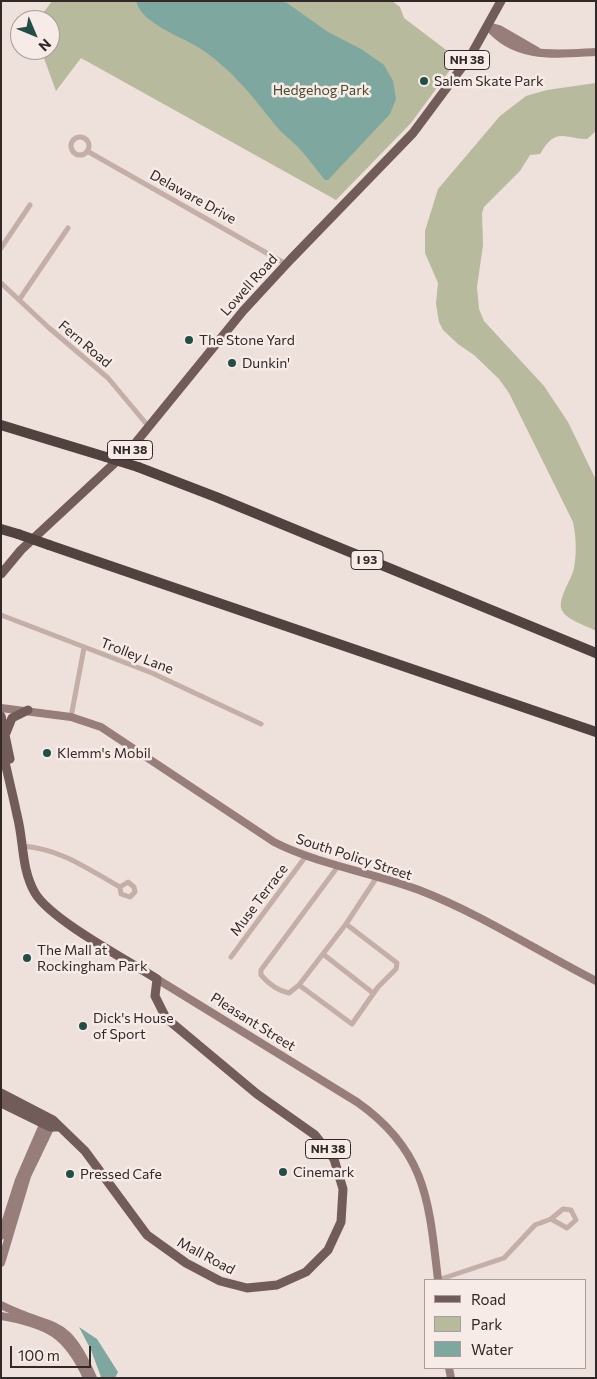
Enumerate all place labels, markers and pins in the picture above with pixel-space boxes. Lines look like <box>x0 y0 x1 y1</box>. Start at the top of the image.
place label: Salem Skate Park <box>434 73 543 89</box>
marker: Salem Skate Park <box>418 75 430 87</box>
place label: The Stone Yard <box>199 332 295 348</box>
marker: The Stone Yard <box>183 334 195 346</box>
place label: Dunkin' <box>242 355 290 371</box>
marker: Dunkin' <box>226 357 238 369</box>
place label: Klemm's Mobil <box>57 745 151 761</box>
marker: Klemm's Mobil <box>41 747 53 759</box>
place label: The Mall at Rockingham Park <box>37 942 148 974</box>
marker: The Mall at Rockingham Park <box>21 952 33 964</box>
place label: Dick's House of Sport <box>93 1010 174 1042</box>
marker: Dick's House of Sport <box>77 1020 89 1032</box>
place label: Cinemark <box>293 1164 354 1180</box>
place label: Pressed Cafe <box>80 1166 162 1182</box>
marker: Cinemark <box>277 1166 289 1178</box>
marker: Pressed Cafe <box>64 1168 76 1180</box>

